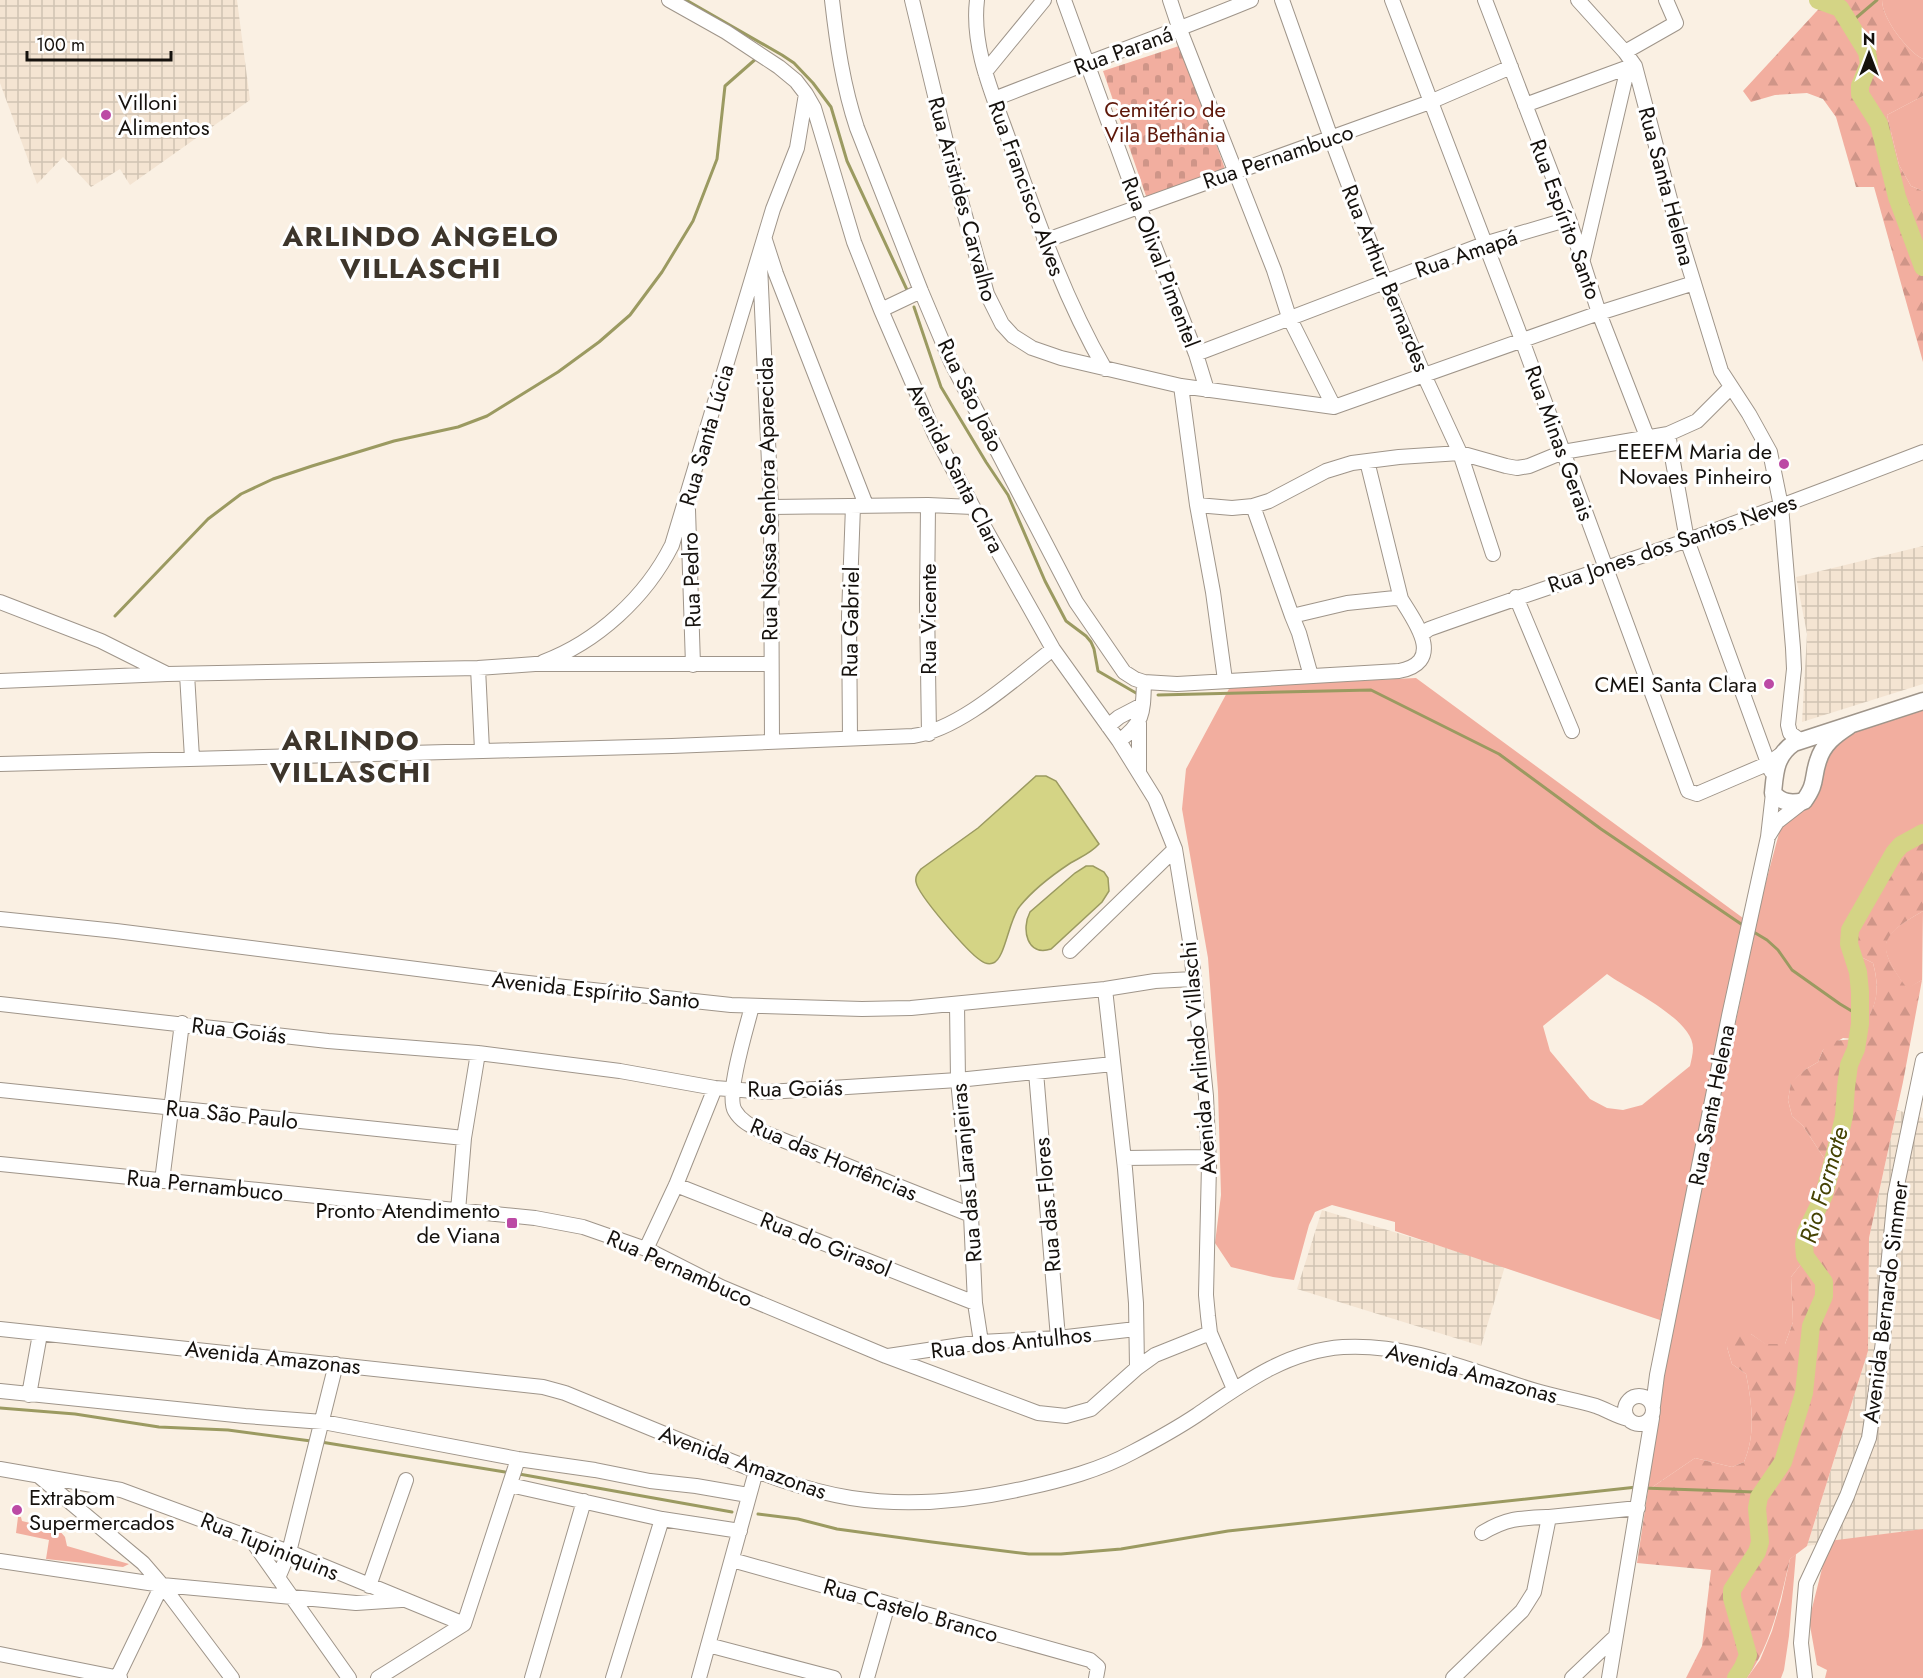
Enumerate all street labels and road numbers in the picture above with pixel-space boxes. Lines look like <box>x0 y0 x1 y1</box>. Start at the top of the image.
street label: Rua Paraná <box>1069 17 1177 83</box>
street label: Rua Aristides Carvalho <box>920 93 1006 305</box>
street label: Rua Francisco Alves <box>980 96 1074 280</box>
street label: Rua Santa Helena <box>1630 103 1704 269</box>
street label: Rua Pernambuco <box>1198 115 1358 197</box>
street label: Rua Espírito Santo <box>1522 134 1610 304</box>
street label: Rua Olival Pimentel <box>1114 172 1208 352</box>
street label: Rua Arthur Bernardes <box>1334 180 1438 376</box>
street label: Rua Amapá <box>1410 221 1522 285</box>
street label: Rua São João <box>930 333 1012 457</box>
street label: Rua Nossa Senhora Aparecida <box>749 357 785 641</box>
street label: Rua Santa Lúcia <box>671 360 741 510</box>
street label: Rua Minas Gerais <box>1517 361 1603 525</box>
street label: Avenida Santa Clara <box>899 378 1013 558</box>
street label: Rua Jones dos Santos Neves <box>1543 485 1801 601</box>
street label: Rua Pedro <box>673 532 709 628</box>
street label: Rua Vicente <box>912 563 944 675</box>
street label: Rua Gabriel <box>833 566 867 678</box>
street label: Avenida Arlindo Villaschi <box>1172 940 1224 1176</box>
street label: Avenida Espírito Santo <box>490 963 702 1017</box>
street label: Rua Goiás <box>190 1008 288 1052</box>
street label: Rua Santa Helena <box>1680 1022 1742 1188</box>
street label: Rua Goiás <box>747 1071 843 1105</box>
street label: Rua das Laranjeiras <box>942 1082 990 1264</box>
street label: Rua São Paulo <box>164 1091 300 1137</box>
street label: Rua das Hortências <box>745 1109 923 1209</box>
street label: Rua das Flores <box>1025 1136 1069 1274</box>
street label: Rua Pernambuco <box>125 1161 285 1209</box>
street label: Avenida Bernardo Simmer <box>1854 1178 1916 1425</box>
street label: Rua do Girasol <box>756 1203 896 1285</box>
street label: Rua Pernambuco <box>602 1221 758 1315</box>
street label: Rua dos Antulhos <box>929 1318 1093 1366</box>
street label: Avenida Amazonas <box>184 1332 362 1382</box>
street label: Avenida Amazonas <box>1383 1335 1561 1411</box>
street label: Avenida Amazonas <box>655 1417 831 1507</box>
street label: Rua Tupiniquins <box>196 1504 344 1588</box>
street label: Rua Castelo Branco <box>820 1570 1002 1650</box>

